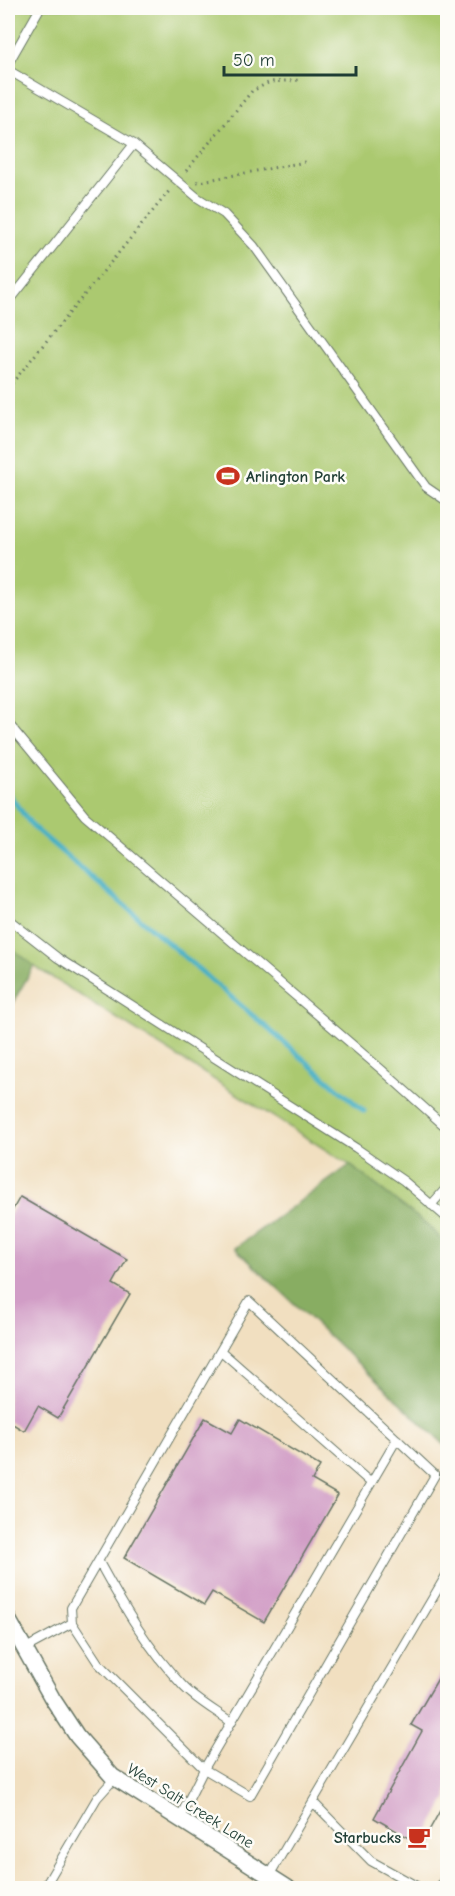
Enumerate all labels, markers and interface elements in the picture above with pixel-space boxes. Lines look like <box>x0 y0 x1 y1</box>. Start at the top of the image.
scale bar <box>224 39 356 77</box>
text: 50 m <box>233 50 275 71</box>
sports icon: Arlington Park <box>215 463 241 489</box>
place label: Arlington Park <box>246 468 345 486</box>
street label: West Salt Creek Lane <box>124 1760 257 1852</box>
cafe icon: Starbucks <box>406 1824 432 1850</box>
place label: Starbucks <box>334 1829 401 1847</box>

